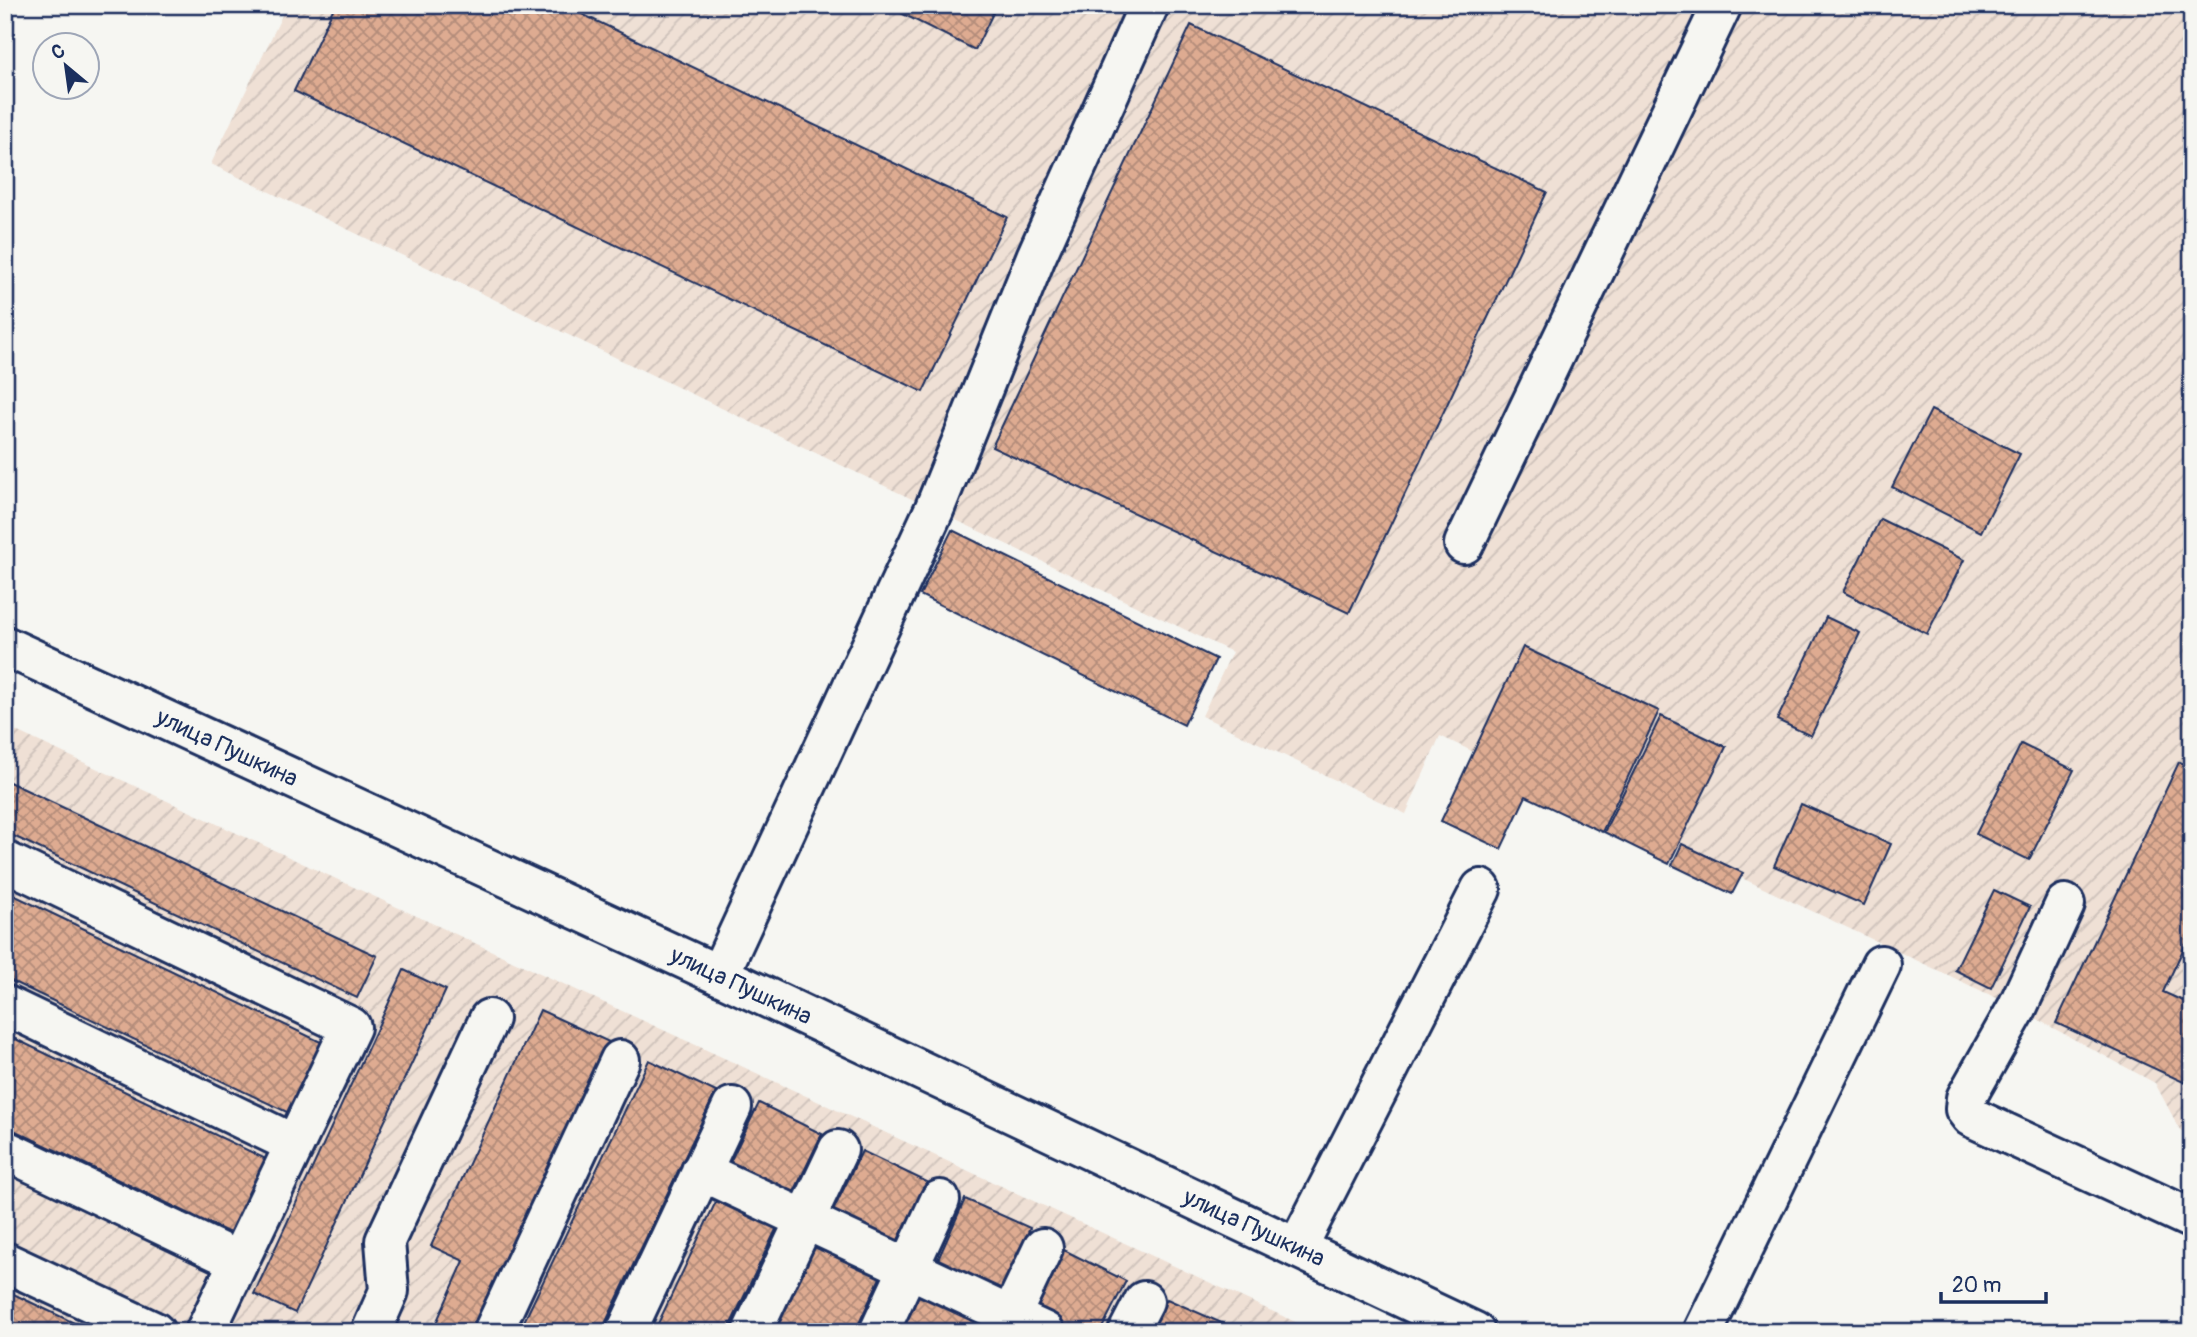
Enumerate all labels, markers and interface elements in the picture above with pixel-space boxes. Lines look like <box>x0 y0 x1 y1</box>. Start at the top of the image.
north arrow <box>32 32 102 102</box>
text: С <box>47 39 69 65</box>
street label: улица Пушкина <box>151 702 302 793</box>
street label: улица Пушкина <box>665 940 816 1031</box>
street label: улица Пушкина <box>1178 1182 1329 1273</box>
scale bar <box>1941 1260 2046 1304</box>
text: 20 m <box>1952 1272 2001 1299</box>

